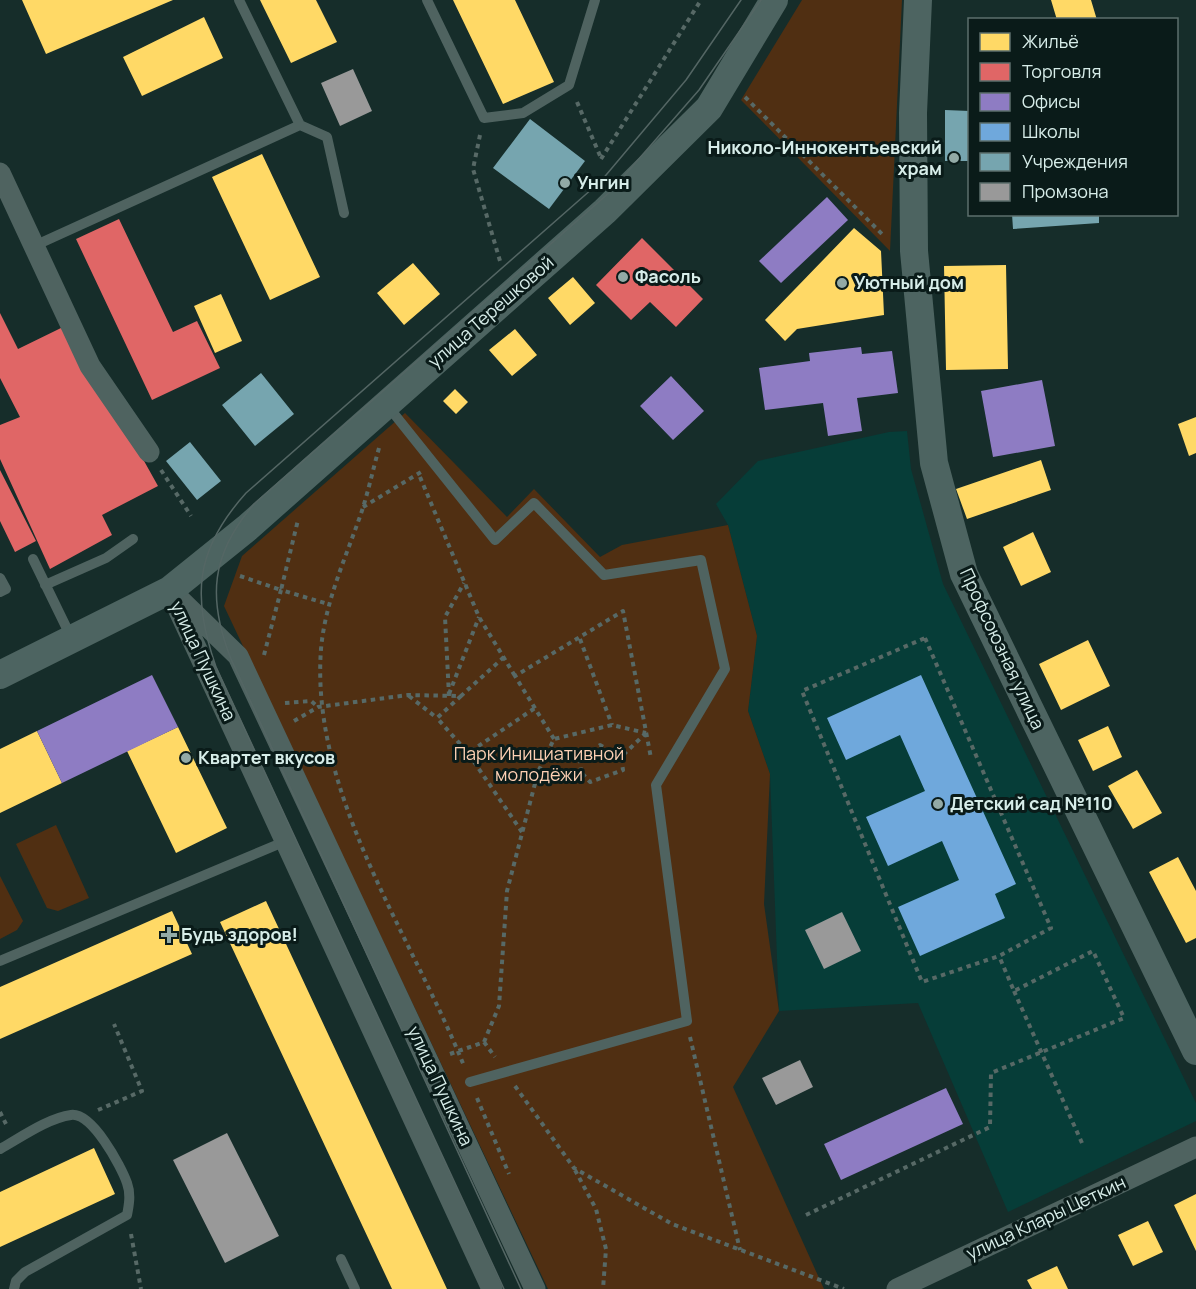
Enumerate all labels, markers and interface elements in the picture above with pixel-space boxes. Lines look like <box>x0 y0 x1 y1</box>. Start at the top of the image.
legend <box>968 18 1178 216</box>
text: Жильё <box>1022 29 1079 53</box>
text: Торговля <box>1022 59 1101 83</box>
text: Офисы <box>1022 89 1080 113</box>
text: Школы <box>1022 119 1080 143</box>
place label: Николо-Иннокентьевский храм <box>707 135 942 180</box>
text: Учреждения <box>1022 149 1128 173</box>
marker: Николо-Иннокентьевский храм <box>947 151 961 165</box>
place label: Унгин <box>577 170 630 194</box>
marker: Унгин <box>558 176 572 190</box>
text: Промзона <box>1022 179 1109 203</box>
street label: улица Терешковой <box>422 250 558 373</box>
place label: Фасоль <box>635 264 701 288</box>
marker: Фасоль <box>616 270 630 284</box>
place label: Уютный дом <box>854 270 964 294</box>
marker: Уютный дом <box>835 276 849 290</box>
street label: Профсоюзная улица <box>955 564 1051 733</box>
street label: улица Пушкина <box>166 597 242 724</box>
park label: Парк Инициативной молодёжи <box>454 741 624 786</box>
place label: Квартет вкусов <box>198 745 335 769</box>
marker: Квартет вкусов <box>179 751 193 765</box>
place label: Детский сад №110 <box>950 791 1113 815</box>
marker: Детский сад №110 <box>931 797 945 811</box>
place label: Будь здоров! <box>181 922 298 946</box>
marker: Будь здоров! <box>162 928 176 942</box>
street label: улица Пушкина <box>403 1022 479 1149</box>
street label: улица Клары Цеткин <box>962 1170 1129 1265</box>

